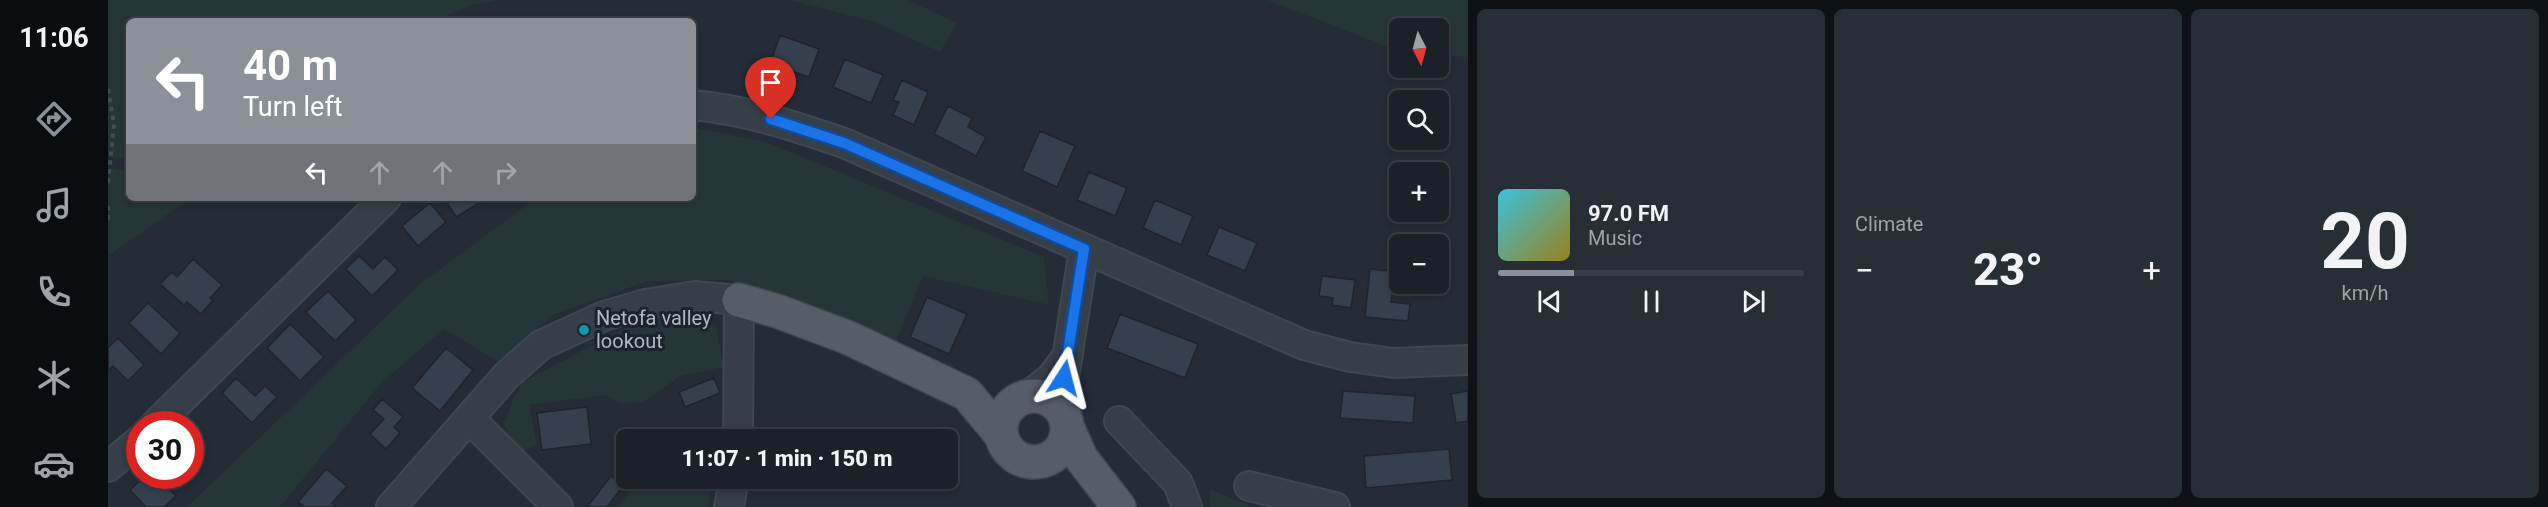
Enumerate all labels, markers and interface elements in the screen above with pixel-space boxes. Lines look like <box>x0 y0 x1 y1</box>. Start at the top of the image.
north arrow <box>1389 18 1449 78</box>
map controls <box>1389 18 1449 294</box>
text: 11:06 <box>19 22 89 54</box>
text: 40 m <box>243 41 338 90</box>
icon: left <box>144 42 222 120</box>
pin <box>745 57 796 119</box>
icon: arrive <box>754 66 787 99</box>
button: search <box>1389 90 1449 150</box>
text: Turn left <box>243 91 343 123</box>
icon: directions <box>33 98 75 140</box>
icon: left <box>300 156 333 189</box>
icon: ahead <box>363 156 396 189</box>
icon: ahead <box>426 156 459 189</box>
icon: right <box>489 156 522 189</box>
button: + <box>1389 162 1449 222</box>
icon: music <box>33 184 75 226</box>
text: 20 <box>2320 196 2410 287</box>
text: 97.0 FM <box>1588 201 1669 226</box>
text: Climate <box>1855 212 1923 236</box>
text: Music <box>1588 226 1642 250</box>
button: − <box>1389 234 1449 294</box>
text: 23° <box>1973 243 2043 296</box>
text: − <box>1855 251 1874 290</box>
text: + <box>2142 251 2161 290</box>
icon: phone <box>33 271 75 313</box>
text: km/h <box>2342 281 2388 305</box>
icon: previous <box>1533 285 1566 318</box>
icon: pause <box>1635 285 1668 318</box>
icon: next <box>1737 285 1770 318</box>
place label: Netofa valley lookout <box>596 306 712 353</box>
marker: Netofa valley lookout <box>577 323 591 337</box>
position arrow <box>1032 346 1096 410</box>
icon: climate <box>33 357 75 399</box>
speed limit sign: 30 <box>126 411 204 489</box>
icon: car <box>33 443 75 485</box>
text: 11:07 · 1 min · 150 m <box>682 446 892 471</box>

